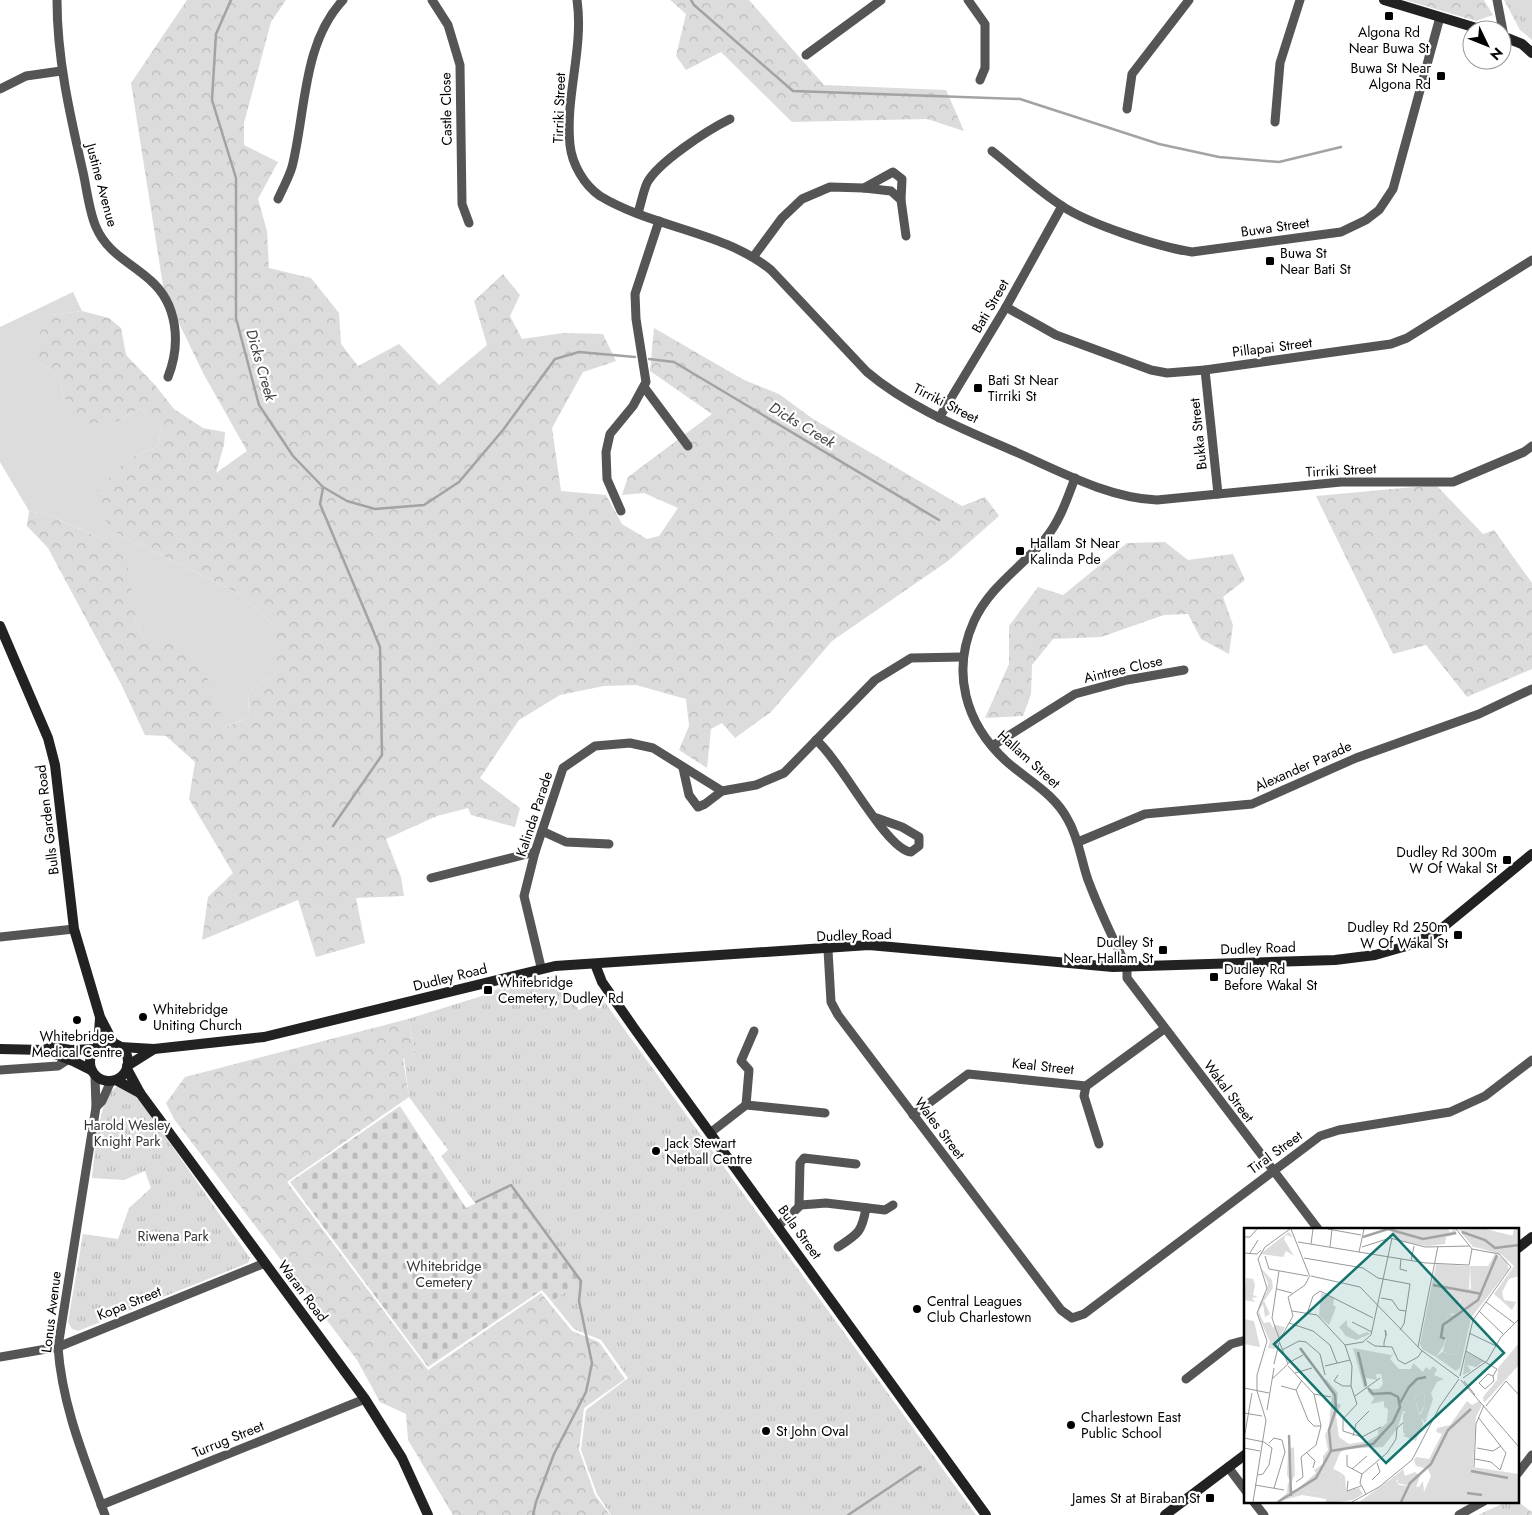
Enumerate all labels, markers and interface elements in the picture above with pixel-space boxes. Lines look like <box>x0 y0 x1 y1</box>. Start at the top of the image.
marker: Algona Rd Near Buwa St <box>1383 10 1395 22</box>
north arrow <box>1462 20 1512 70</box>
place label: Algona Rd Near Buwa St <box>1349 22 1430 58</box>
text: N <box>1485 43 1508 65</box>
place label: Buwa St Near Algona Rd <box>1351 58 1431 94</box>
marker: Buwa St Near Algona Rd <box>1435 70 1447 82</box>
street label: Castle Close <box>435 72 457 146</box>
street label: Tirriki Street <box>548 72 570 144</box>
street label: Justine Avenue <box>81 139 123 229</box>
street label: Buwa Street <box>1239 212 1311 242</box>
place label: Buwa St Near Bati St <box>1280 243 1351 279</box>
marker: Buwa St Near Bati St <box>1264 255 1276 267</box>
street label: Bati Street <box>967 275 1014 337</box>
water label: Dicks Creek <box>240 327 282 404</box>
street label: Pillapai Street <box>1231 332 1314 362</box>
place label: Bati St Near Tirriki St <box>988 370 1059 406</box>
street label: Tirriki Street <box>910 378 983 428</box>
marker: Bati St Near Tirriki St <box>972 382 984 394</box>
water label: Dicks Creek <box>765 397 840 454</box>
street label: Bukka Street <box>1184 397 1212 471</box>
street label: Tirriki Street <box>1305 458 1378 482</box>
place label: Hallam St Near Kalinda Pde <box>1030 533 1120 569</box>
marker: Hallam St Near Kalinda Pde <box>1014 545 1026 557</box>
street label: Aintree Close <box>1082 650 1164 688</box>
street label: Hallam Street <box>993 725 1065 793</box>
street label: Alexander Parade <box>1251 736 1355 796</box>
street label: Bulls Garden Road <box>30 764 64 876</box>
street label: Kalinda Parade <box>511 769 557 859</box>
place label: Dudley Rd 300m W Of Wakal St <box>1396 842 1498 878</box>
marker: Dudley Rd 300m W Of Wakal St <box>1501 854 1513 866</box>
place label: Dudley Rd 250m W Of Wakal St <box>1347 917 1449 953</box>
street label: Dudley Road <box>816 924 892 946</box>
marker: Dudley Rd 250m W Of Wakal St <box>1452 929 1464 941</box>
place label: Dudley St Near Hallam St <box>1063 932 1154 968</box>
street label: Dudley Road <box>1220 937 1296 959</box>
marker: Dudley St Near Hallam St <box>1157 944 1169 956</box>
street label: Dudley Road <box>411 958 489 996</box>
place label: Dudley Rd Before Wakal St <box>1224 959 1318 995</box>
marker: Dudley Rd Before Wakal St <box>1208 971 1220 983</box>
place label: Whitebridge Cemetery, Dudley Rd <box>498 972 624 1008</box>
marker: Whitebridge Cemetery, Dudley Rd <box>482 984 494 996</box>
place label: Whitebridge Uniting Church <box>153 999 242 1035</box>
marker: Whitebridge Uniting Church <box>137 1011 149 1023</box>
marker: Whitebridge Medical Centre <box>71 1014 83 1026</box>
place label: Whitebridge Medical Centre <box>32 1026 122 1062</box>
street label: Keal Street <box>1011 1053 1076 1079</box>
street label: Wakal Street <box>1199 1056 1259 1127</box>
street label: Wales Street <box>910 1093 970 1164</box>
park label: Harold Wesley Knight Park <box>84 1115 171 1151</box>
street label: Tiral Street <box>1244 1125 1307 1178</box>
place label: Jack Stewart Netball Centre <box>664 1133 752 1169</box>
marker: Jack Stewart Netball Centre <box>650 1145 662 1157</box>
street label: Bula Street <box>773 1201 827 1264</box>
park label: Riwena Park <box>137 1226 209 1246</box>
inset map <box>1244 1228 1520 1502</box>
street label: Waran Road <box>273 1256 333 1326</box>
park label: Whitebridge Cemetery <box>406 1256 482 1292</box>
street label: Lonus Avenue <box>36 1270 66 1354</box>
street label: Kopa Street <box>94 1281 165 1325</box>
place label: Central Leagues Club Charlestown <box>927 1291 1032 1327</box>
marker: Central Leagues Club Charlestown <box>911 1303 923 1315</box>
place label: Charlestown East Public School <box>1081 1407 1181 1443</box>
street label: Turrug Street <box>189 1415 267 1462</box>
marker: Charlestown East Public School <box>1065 1419 1077 1431</box>
place label: St John Oval <box>776 1421 849 1441</box>
marker: St John Oval <box>760 1425 772 1437</box>
place label: James St at Biraban St <box>1070 1488 1201 1508</box>
marker: James St at Biraban St <box>1204 1492 1216 1504</box>

